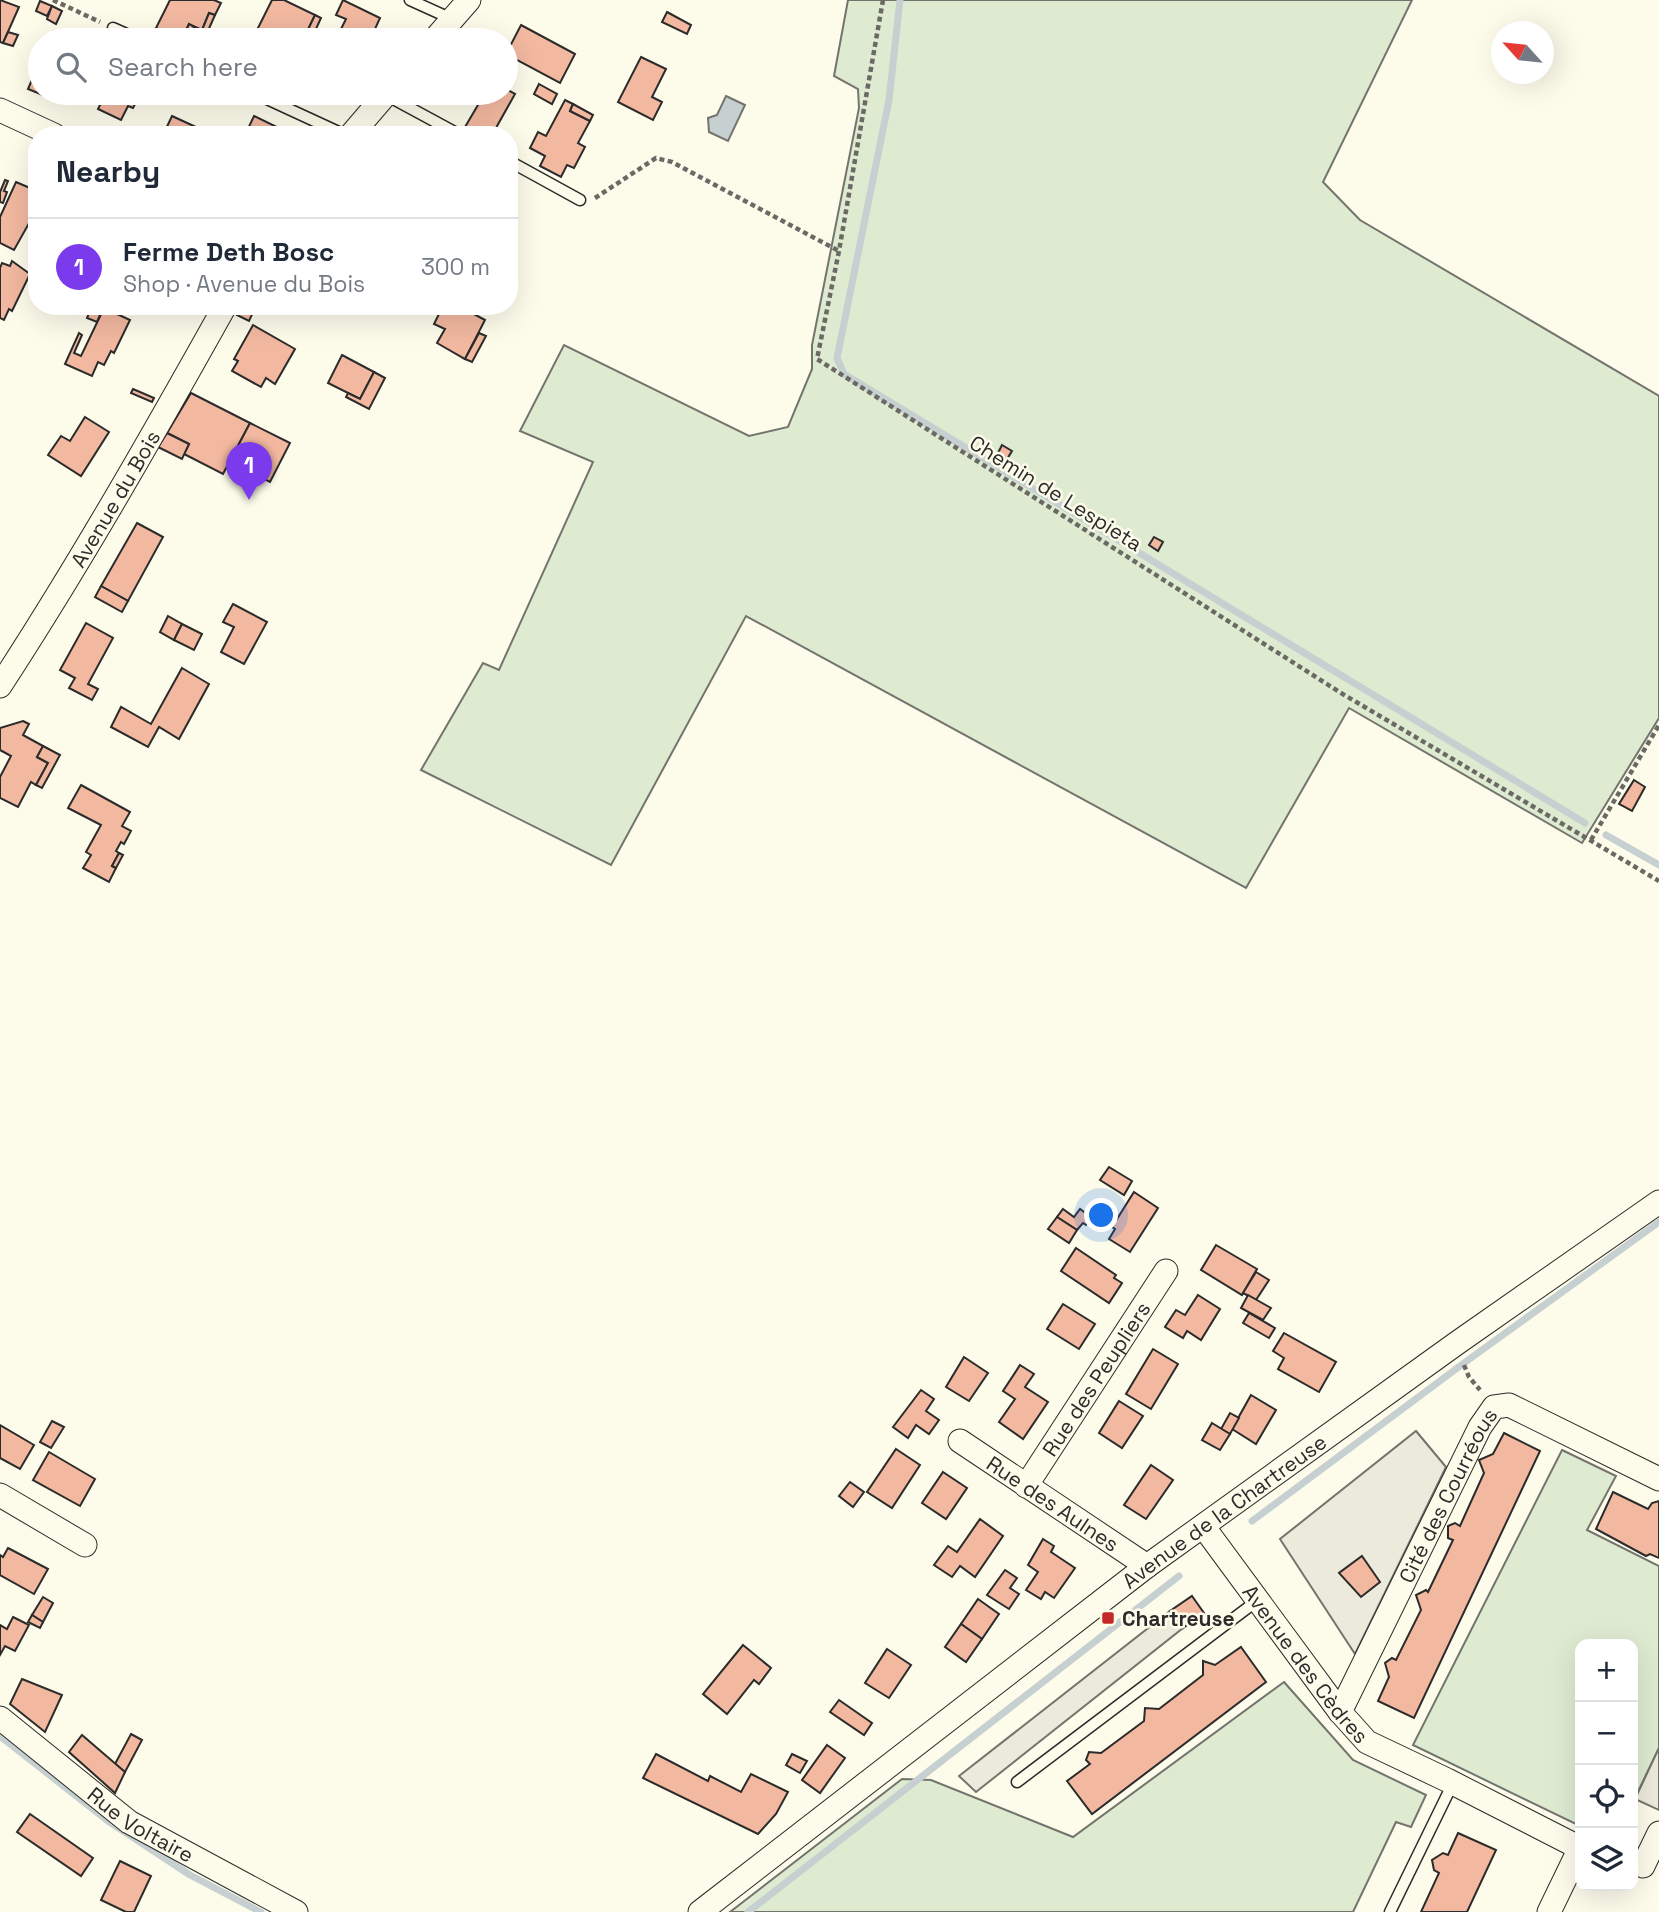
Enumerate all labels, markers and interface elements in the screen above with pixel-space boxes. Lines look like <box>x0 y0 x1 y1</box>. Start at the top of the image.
north arrow <box>1491 21 1554 84</box>
search box <box>28 28 518 105</box>
icon: search <box>52 48 90 86</box>
text: Search here <box>108 50 258 84</box>
text: Nearby <box>56 152 160 191</box>
text: Ferme Deth Bosc <box>123 235 334 269</box>
text: 1 <box>74 252 84 282</box>
text: 300 m <box>421 252 490 282</box>
text: Shop · Avenue du Bois <box>123 269 365 299</box>
street label: Avenue du Bois <box>64 425 166 572</box>
street label: Chemin de Lespieta <box>965 429 1147 557</box>
pin: 1 <box>226 442 272 500</box>
your location <box>1084 1198 1118 1232</box>
street label: Rue des Peupliers <box>1036 1296 1156 1461</box>
street label: Cité des Courréous <box>1392 1402 1503 1587</box>
street label: Avenue de la Chartreuse <box>1116 1428 1332 1594</box>
street label: Rue des Aulnes <box>982 1449 1125 1557</box>
street label: Avenue des Cèdres <box>1237 1579 1375 1749</box>
place label: Chartreuse <box>1122 1605 1235 1632</box>
marker: Chartreuse <box>1100 1610 1116 1626</box>
map controls <box>1575 1639 1638 1891</box>
button: + <box>1575 1639 1638 1702</box>
button: − <box>1575 1702 1638 1765</box>
button: locate <box>1575 1765 1638 1828</box>
street label: Rue Voltaire <box>82 1781 199 1868</box>
button: layers <box>1575 1828 1638 1891</box>

